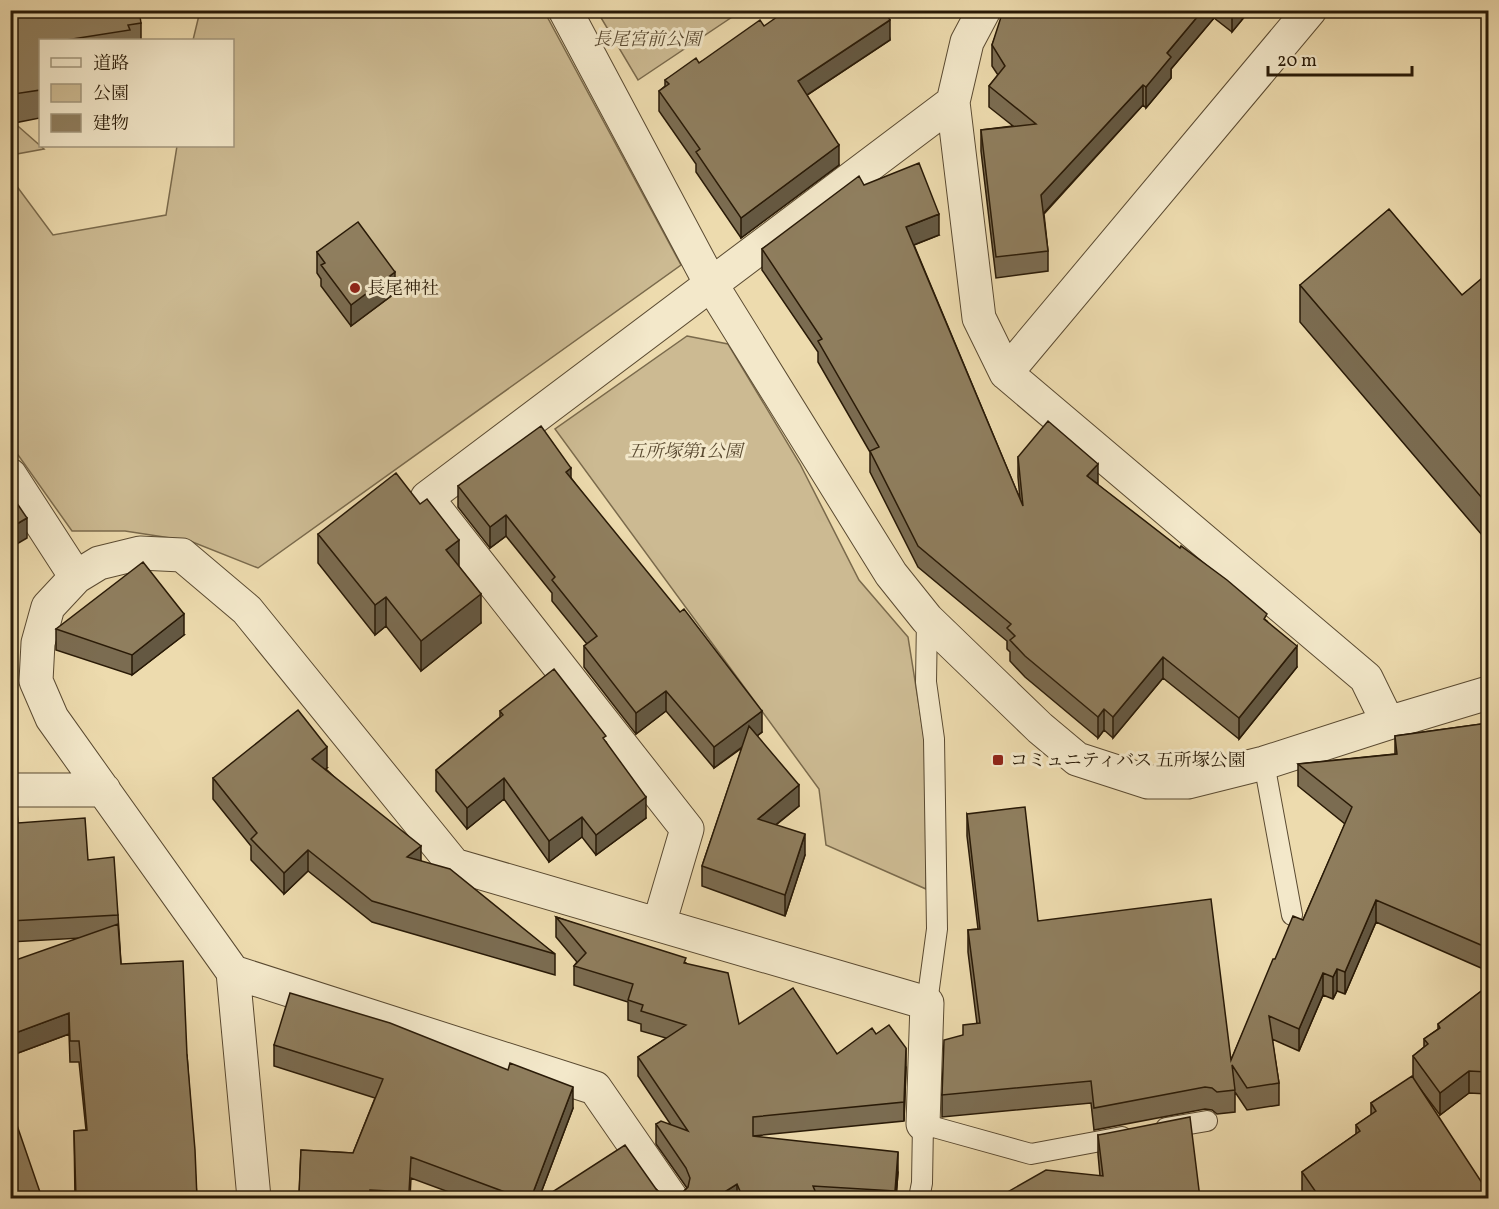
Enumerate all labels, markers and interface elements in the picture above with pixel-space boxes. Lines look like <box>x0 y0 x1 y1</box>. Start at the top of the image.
park label: 長尾宮前公園 <box>593 28 704 53</box>
legend <box>39 39 234 147</box>
scale bar <box>1268 39 1412 77</box>
text: 20 m <box>1277 49 1317 74</box>
text: 道路 <box>93 52 129 77</box>
text: 公園 <box>93 82 129 107</box>
text: 建物 <box>93 112 129 137</box>
place label: 長尾神社 <box>367 277 439 302</box>
marker: 長尾神社 <box>348 281 362 295</box>
park label: 五所塚第1公園 <box>628 440 745 465</box>
place label: コミュニティバス 五所塚公園 <box>1010 749 1246 774</box>
marker: コミュニティバス 五所塚公園 <box>991 753 1005 767</box>

